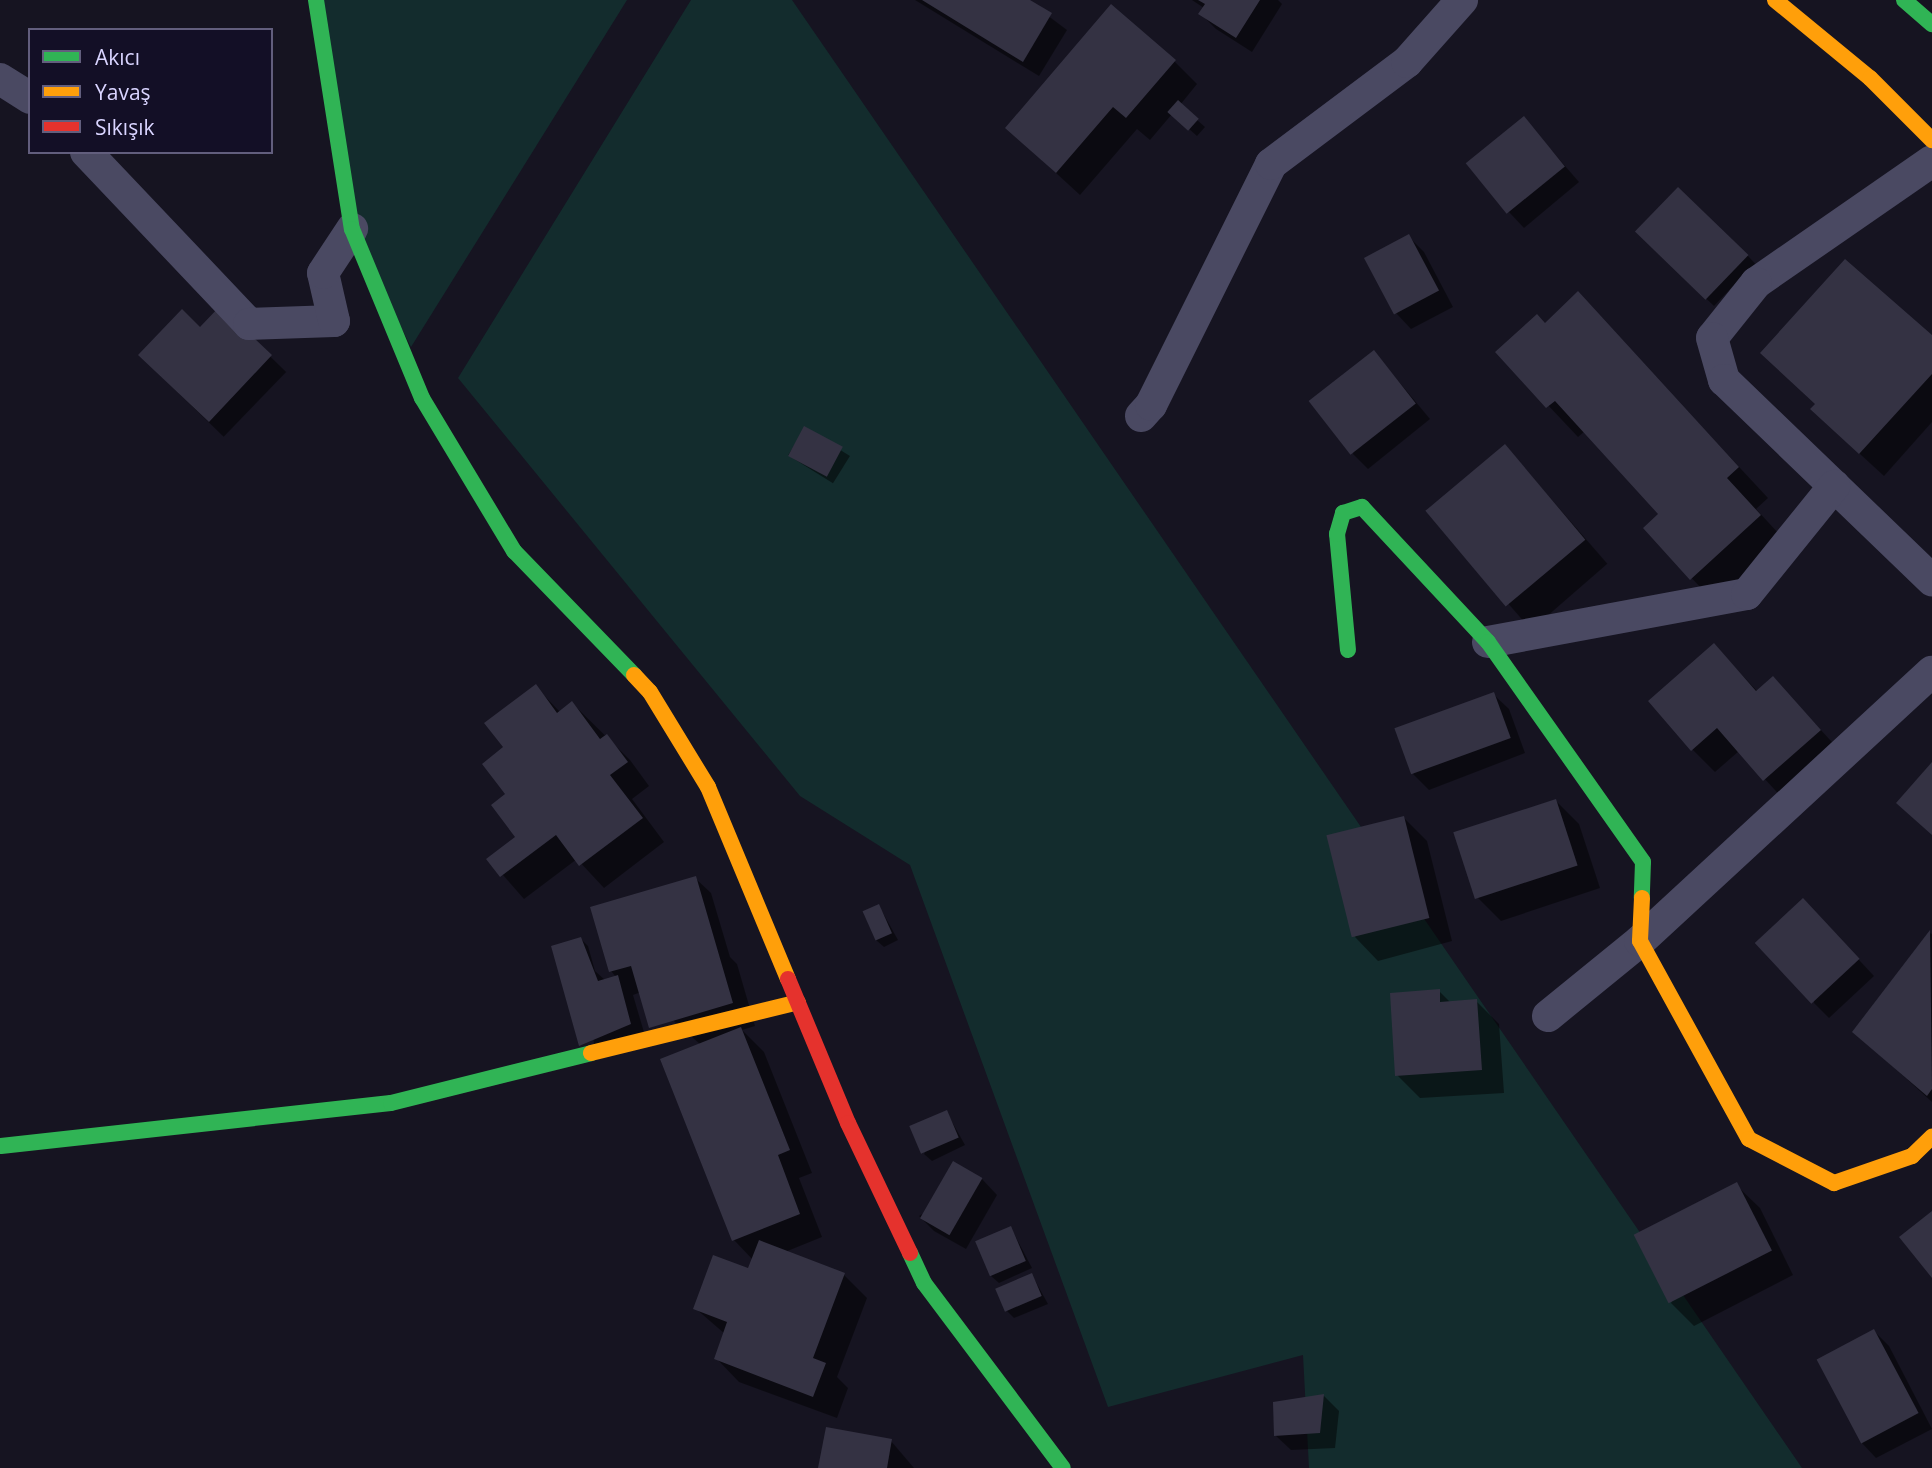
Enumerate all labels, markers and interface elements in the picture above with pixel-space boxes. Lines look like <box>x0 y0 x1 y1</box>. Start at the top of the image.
legend <box>28 28 273 154</box>
text: Akıcı <box>95 43 140 71</box>
text: Yavaş <box>95 78 151 106</box>
text: Sıkışık <box>95 113 155 141</box>

